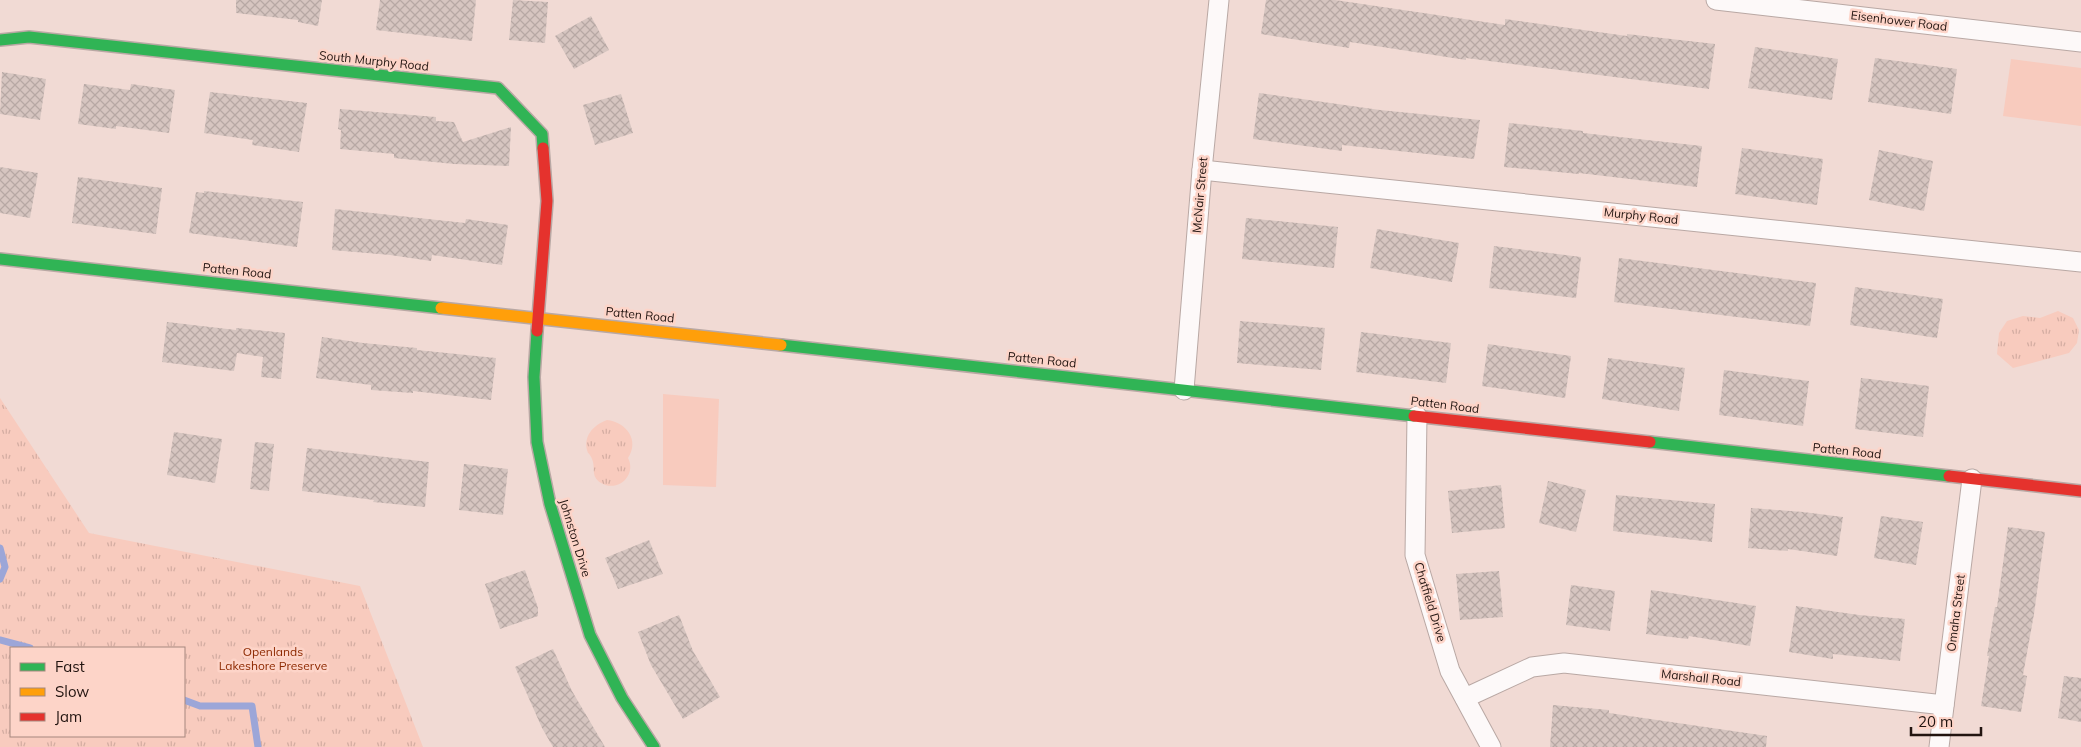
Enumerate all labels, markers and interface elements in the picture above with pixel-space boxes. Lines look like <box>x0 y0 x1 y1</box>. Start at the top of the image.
street label: Eisenhower Road <box>1850 7 1948 34</box>
street label: South Murphy Road <box>318 47 430 74</box>
street label: McNair Street <box>1189 156 1210 233</box>
street label: Murphy Road <box>1603 204 1679 227</box>
street label: Patten Road <box>202 259 272 282</box>
street label: Patten Road <box>605 303 675 326</box>
street label: Patten Road <box>1007 348 1077 371</box>
street label: Patten Road <box>1410 393 1480 416</box>
street label: Patten Road <box>1812 439 1882 462</box>
street label: Johnston Drive <box>556 497 594 579</box>
street label: Chatfield Drive <box>1411 560 1450 643</box>
street label: Omaha Street <box>1943 574 1968 652</box>
park label: Openlands Lakeshore Preserve <box>219 644 327 673</box>
legend <box>10 647 185 737</box>
text: Fast <box>55 657 85 676</box>
street label: Marshall Road <box>1660 666 1742 689</box>
text: Slow <box>55 682 89 701</box>
scale bar <box>1911 704 1981 736</box>
text: Jam <box>55 707 82 726</box>
text: 20 m <box>1918 712 1953 731</box>

